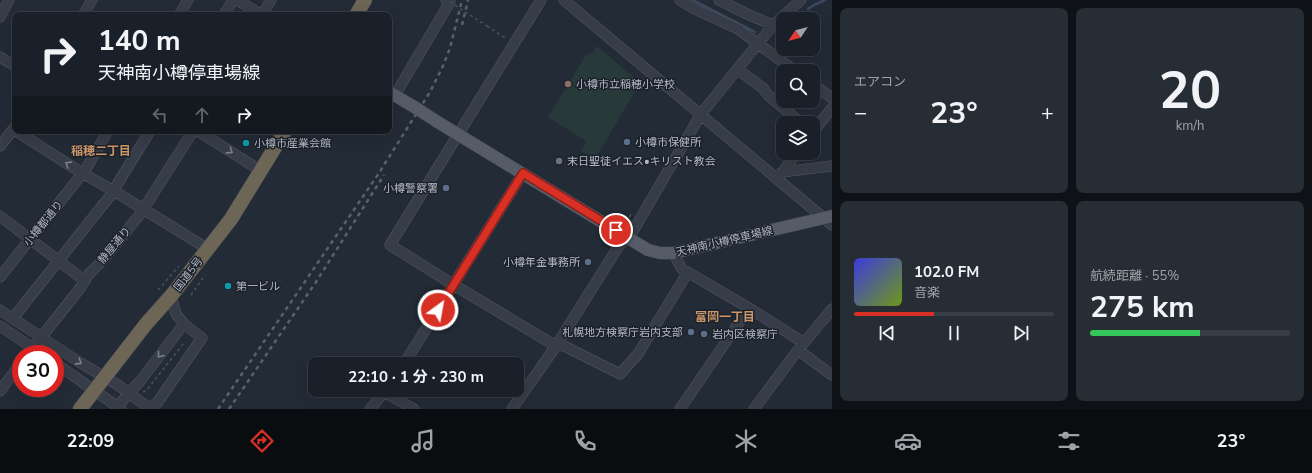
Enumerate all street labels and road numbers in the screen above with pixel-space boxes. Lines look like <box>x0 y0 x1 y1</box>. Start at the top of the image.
street label: 小樽都通り <box>20 197 67 249</box>
street label: 天神南小樽停車場線 <box>674 223 774 260</box>
street label: 静屋通り <box>94 224 134 267</box>
street label: 国道5号 <box>170 254 206 295</box>

